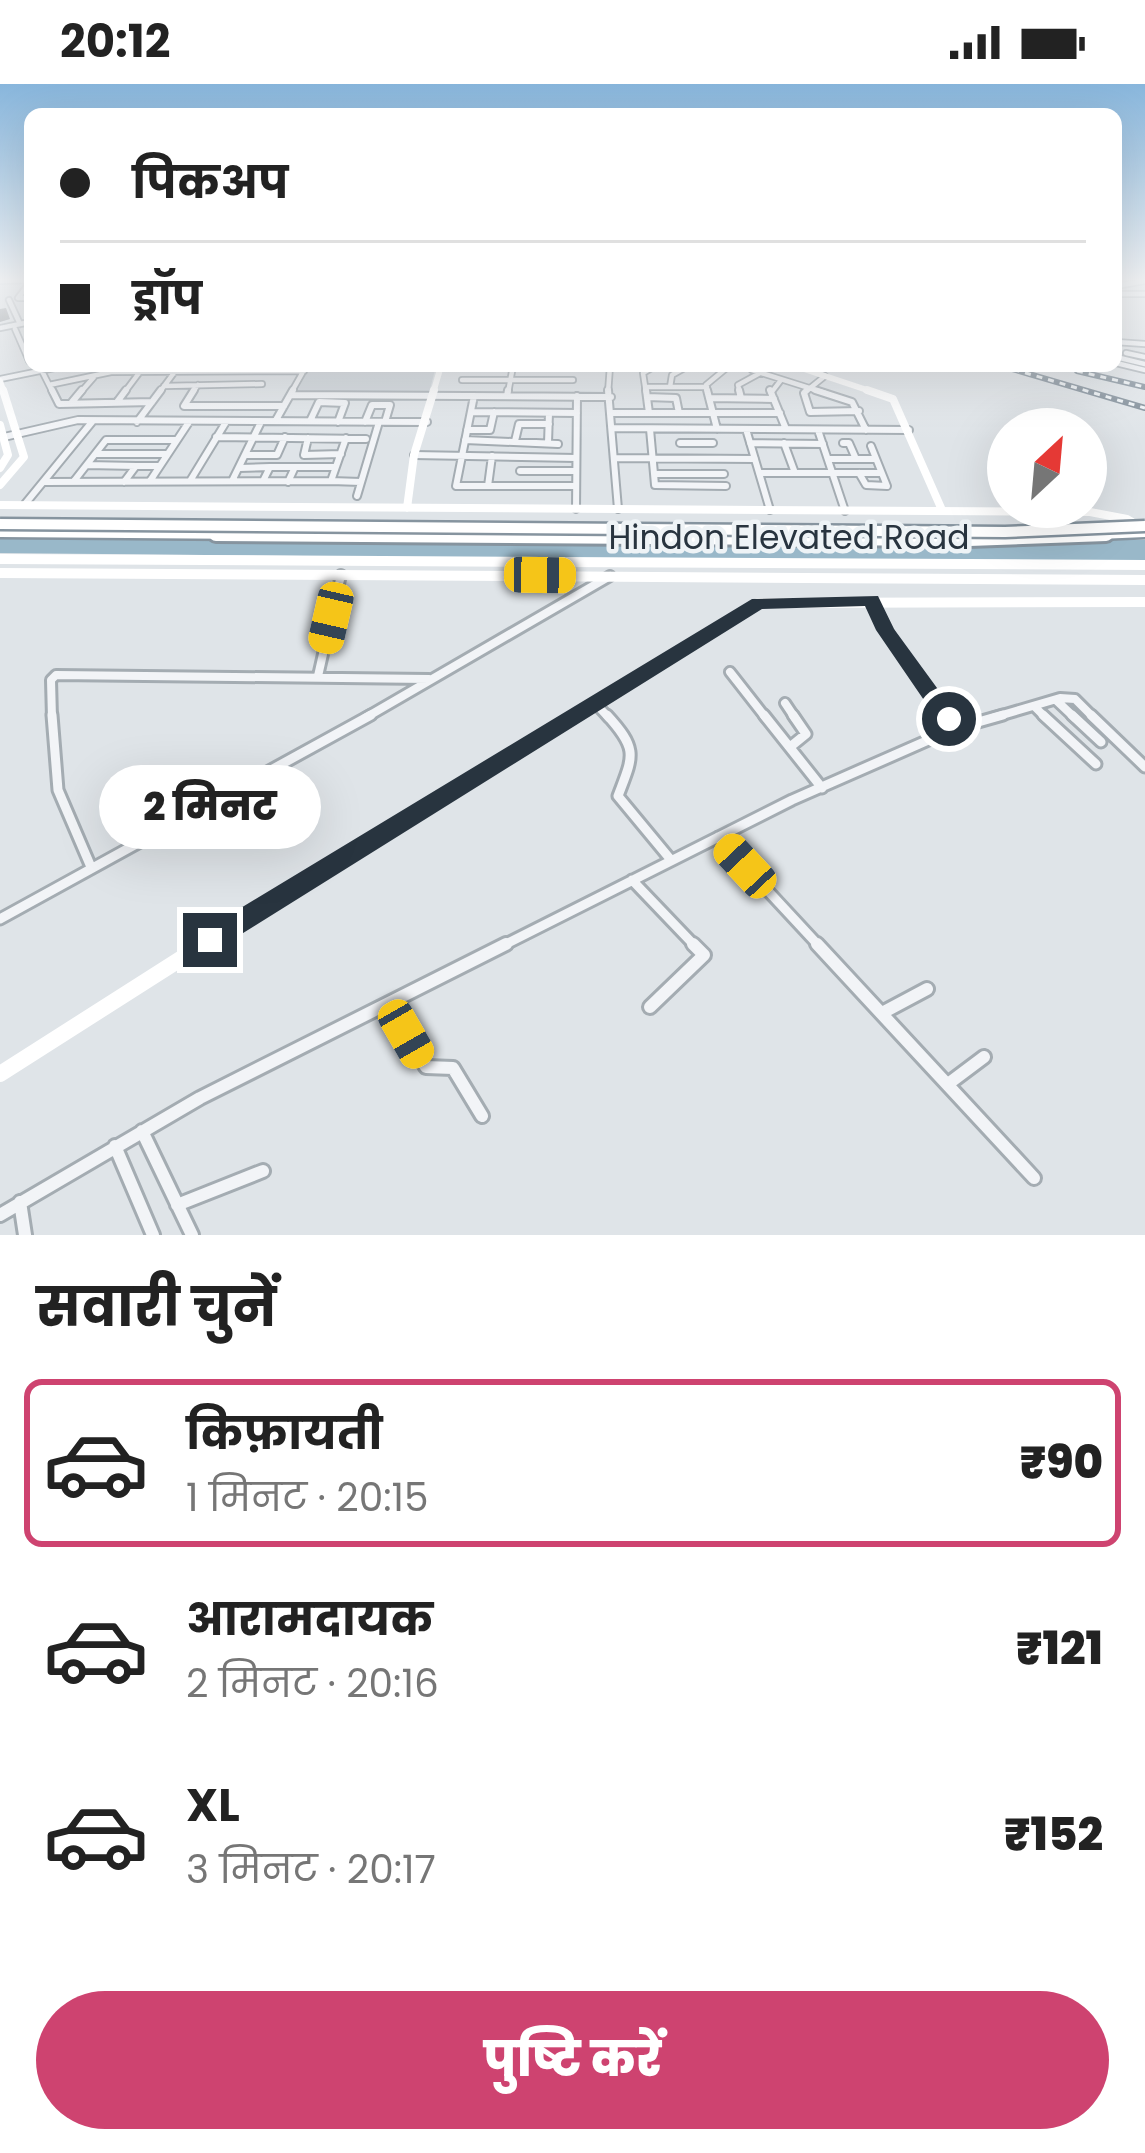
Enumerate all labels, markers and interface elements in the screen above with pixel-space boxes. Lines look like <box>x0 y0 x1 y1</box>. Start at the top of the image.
text: 20:12 <box>60 10 170 73</box>
text: पिकअप <box>132 151 288 214</box>
text: ड्रॉप <box>132 267 202 330</box>
north arrow <box>987 408 1107 528</box>
map controls <box>987 408 1107 528</box>
street label: Hindon Elevated Road <box>608 514 970 561</box>
car <box>504 556 576 594</box>
car <box>305 579 357 657</box>
route start <box>922 692 976 746</box>
callout: 2 मिनट <box>99 766 321 850</box>
text: 2 मिनट <box>143 779 277 834</box>
car <box>707 827 783 905</box>
route end <box>183 913 237 967</box>
car <box>372 994 440 1074</box>
text: सवारी चुनें <box>36 1269 276 1345</box>
text: किफ़ायती <box>186 1402 383 1465</box>
icon: car <box>42 1409 150 1517</box>
text: ₹90 <box>1020 1431 1103 1494</box>
text: 1 मिनट · 20:15 <box>186 1470 428 1525</box>
text: आरामदायक <box>186 1588 434 1651</box>
icon: car <box>42 1595 150 1703</box>
text: ₹121 <box>1016 1617 1103 1680</box>
text: 2 मिनट · 20:16 <box>186 1656 439 1711</box>
text: XL <box>186 1774 240 1837</box>
icon: car <box>42 1781 150 1889</box>
text: ₹152 <box>1004 1803 1103 1866</box>
text: 3 मिनट · 20:17 <box>186 1842 436 1897</box>
button: पुष्टि करें <box>36 1991 1109 2129</box>

